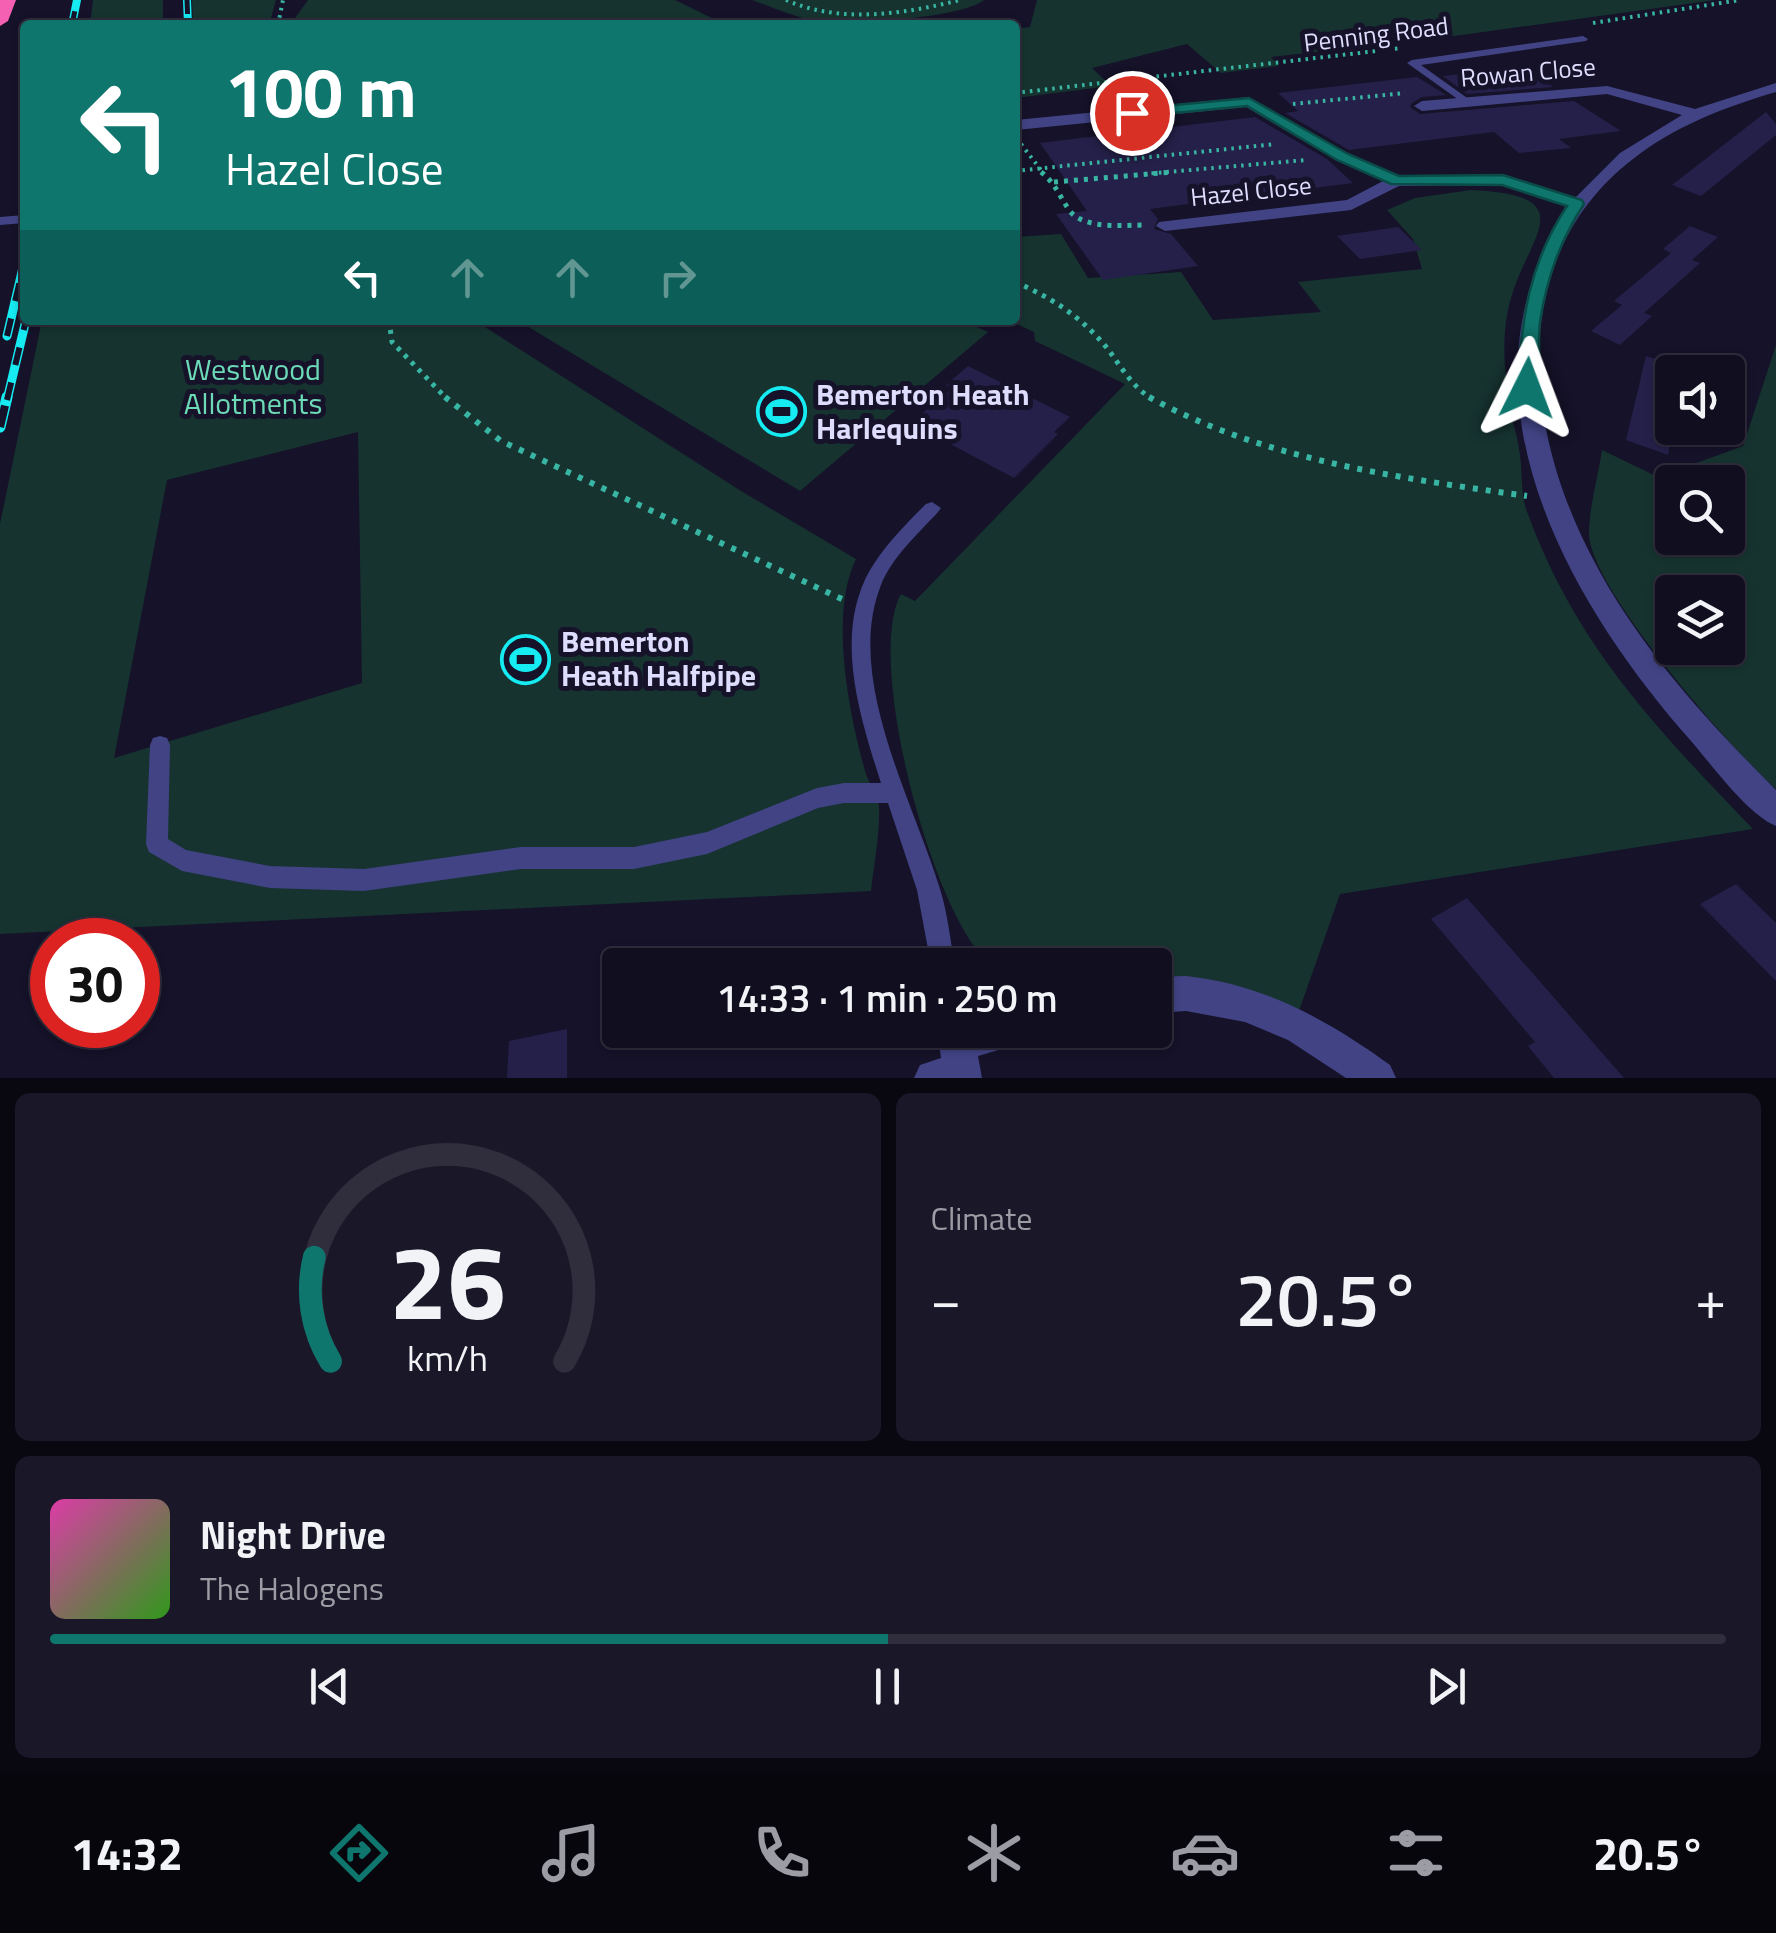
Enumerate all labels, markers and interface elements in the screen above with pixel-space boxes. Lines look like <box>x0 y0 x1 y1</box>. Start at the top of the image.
street label: Penning Road <box>1301 6 1451 62</box>
text: 100 m <box>225 38 417 144</box>
street label: Rowan Close <box>1459 47 1597 97</box>
icon: left <box>60 60 190 190</box>
pin <box>1090 71 1175 156</box>
icon: arrive <box>1105 86 1160 141</box>
text: Hazel Close <box>225 134 444 202</box>
street label: Hazel Close <box>1189 166 1313 216</box>
icon: left <box>335 250 390 305</box>
icon: ahead <box>440 250 495 305</box>
icon: ahead <box>545 250 600 305</box>
icon: right <box>650 250 705 305</box>
position arrow <box>1475 336 1579 440</box>
park label: Westwood Allotments <box>184 346 322 426</box>
map controls <box>1655 355 1745 665</box>
button: sound <box>1655 355 1745 445</box>
place label: Bemerton Heath Harlequins <box>816 371 1030 451</box>
sports icon: Bemerton Heath Harlequins <box>755 386 807 438</box>
button: search <box>1655 465 1745 555</box>
button: layers <box>1655 575 1745 665</box>
place label: Bemerton Heath Halfpipe <box>561 618 756 698</box>
sports icon: Bemerton Heath Halfpipe <box>500 633 552 685</box>
speed limit sign: 30 <box>30 918 160 1048</box>
text: 14:33 · 1 min · 250 m <box>716 969 1058 1027</box>
text: Climate <box>931 1194 1032 1242</box>
text: 26 <box>390 1201 506 1359</box>
text: 20.5° <box>1235 1241 1421 1355</box>
text: − <box>931 1257 961 1340</box>
text: + <box>1695 1257 1726 1340</box>
text: km/h <box>407 1330 488 1385</box>
text: Night Drive <box>200 1506 386 1564</box>
text: The Halogens <box>200 1564 384 1612</box>
icon: previous <box>302 1659 357 1714</box>
icon: pause <box>860 1659 915 1714</box>
icon: next <box>1419 1659 1474 1714</box>
icon: directions <box>324 1818 394 1888</box>
icon: music <box>536 1818 606 1888</box>
icon: phone <box>747 1818 817 1888</box>
icon: climate <box>959 1818 1029 1888</box>
icon: car <box>1170 1818 1240 1888</box>
icon: filters <box>1381 1818 1451 1888</box>
text: 14:32 <box>71 1819 183 1887</box>
text: 20.5° <box>1593 1819 1705 1887</box>

